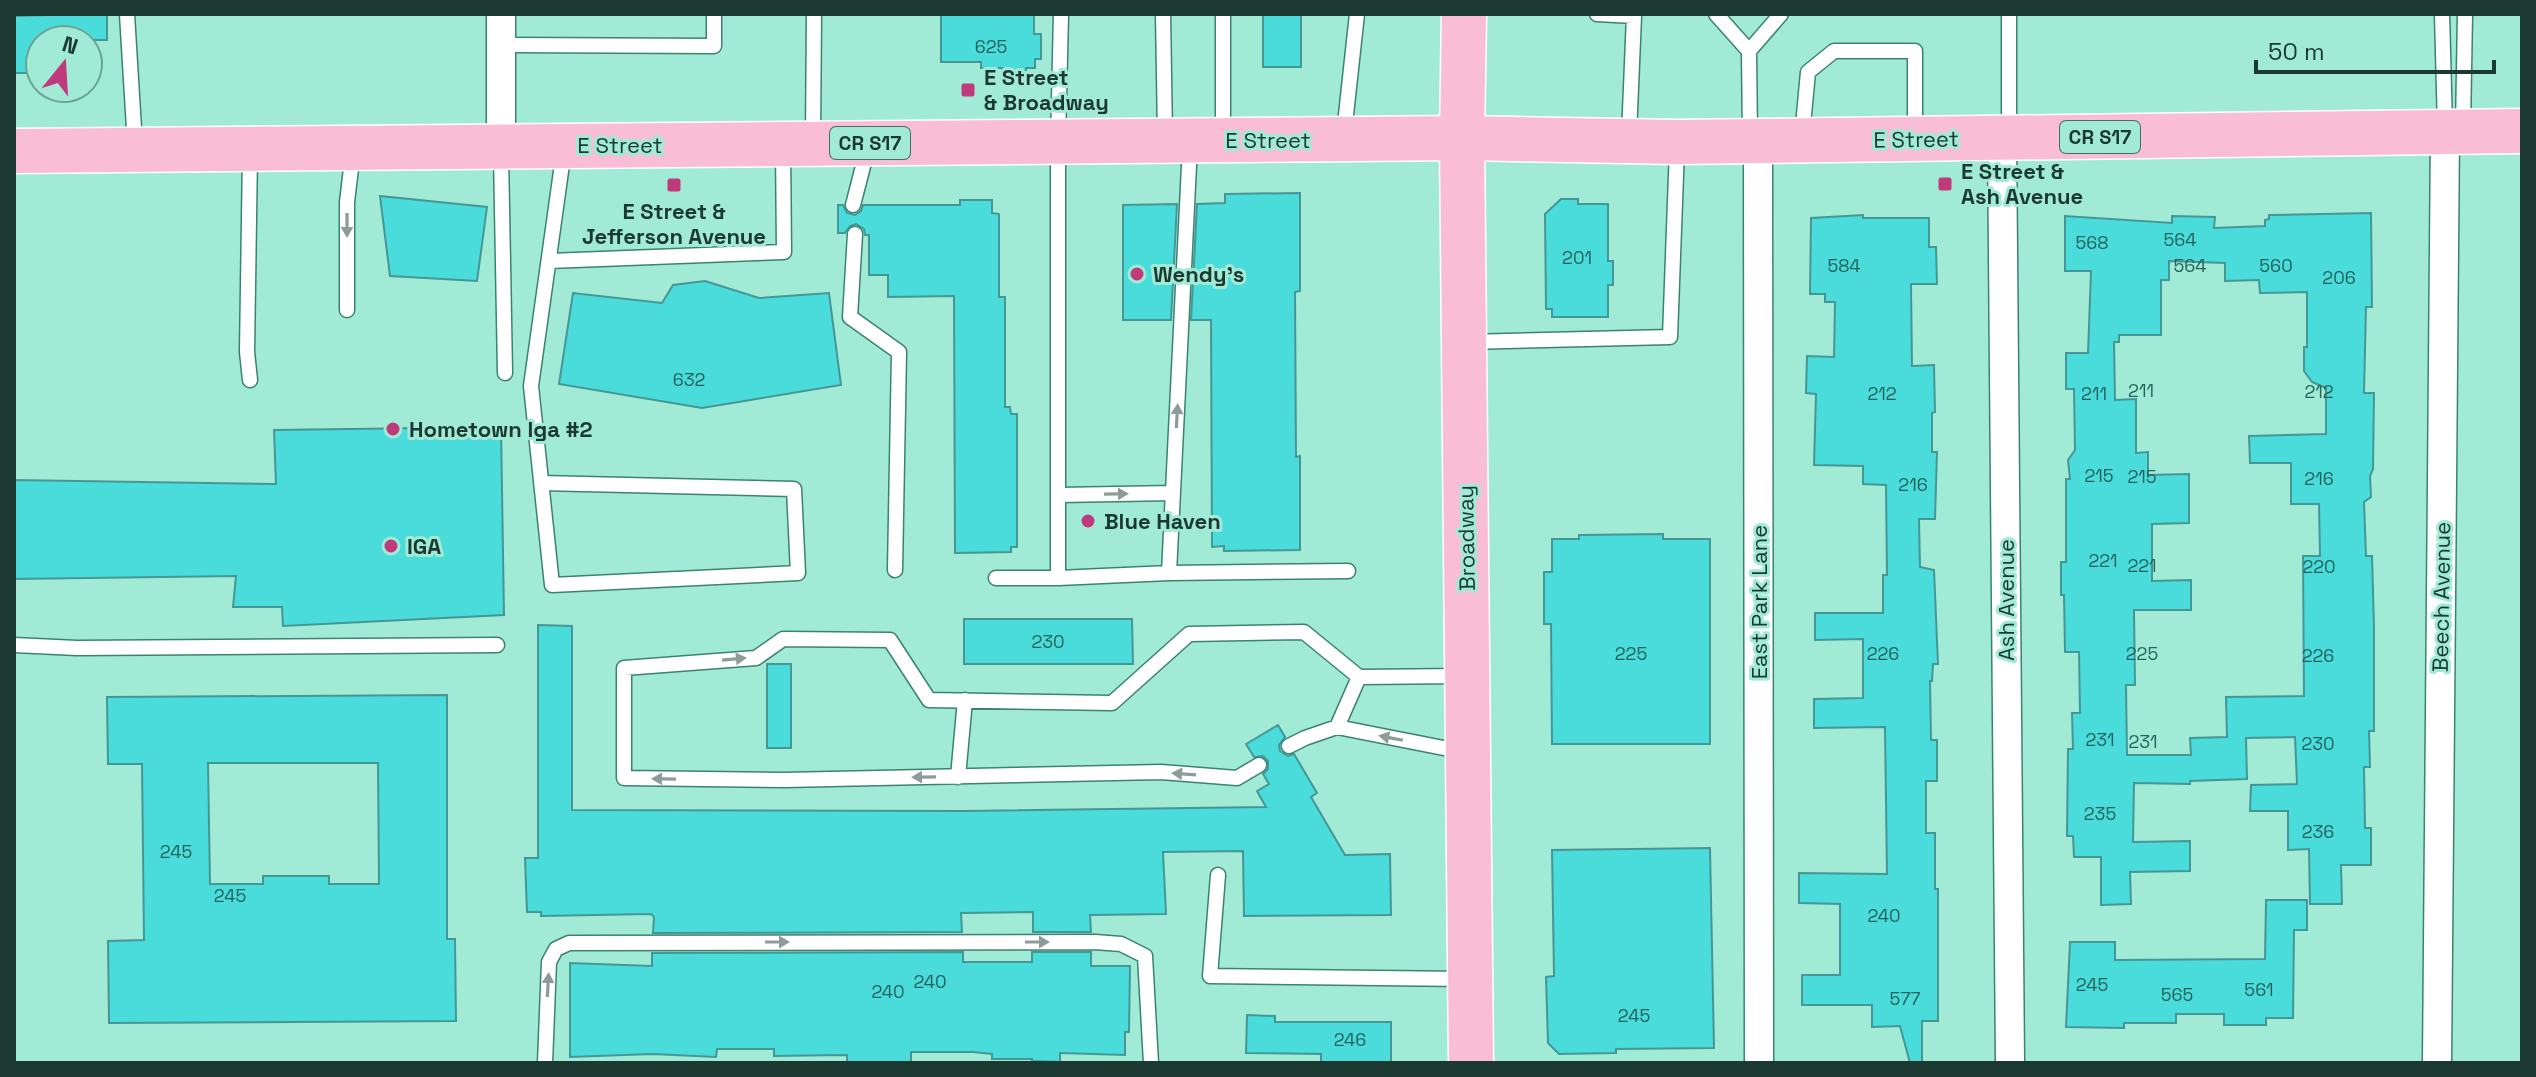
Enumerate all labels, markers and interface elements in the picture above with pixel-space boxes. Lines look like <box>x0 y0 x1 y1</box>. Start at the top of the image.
north arrow <box>24 24 104 104</box>
scale bar <box>2256 24 2494 74</box>
text: N <box>59 29 82 61</box>
house number: 625 <box>975 35 1007 58</box>
text: 50 m <box>2268 36 2325 67</box>
place label: E Street & Broadway <box>984 63 1109 116</box>
marker: E Street & Broadway <box>959 81 977 99</box>
road number: CR S17 <box>2060 121 2140 153</box>
street label: E Street <box>1873 124 1959 154</box>
street label: E Street <box>1225 126 1311 154</box>
road number: CR S17 <box>830 127 910 159</box>
street label: E Street <box>577 131 663 159</box>
place label: E Street & Ash Avenue <box>1961 157 2083 210</box>
marker: E Street & Ash Avenue <box>1936 175 1954 193</box>
marker: E Street & Jefferson Avenue <box>665 176 683 194</box>
place label: E Street & Jefferson Avenue <box>582 197 766 250</box>
one-way arrow <box>341 213 353 238</box>
house number: 564 <box>2163 228 2197 251</box>
house number: 568 <box>2075 231 2109 254</box>
house number: 201 <box>1562 246 1592 269</box>
house number: 584 <box>1827 254 1861 277</box>
house number: 564 <box>2173 254 2207 277</box>
house number: 560 <box>2259 254 2293 277</box>
place label: Wendy's <box>1153 260 1244 288</box>
marker: Wendy's <box>1128 265 1146 283</box>
house number: 206 <box>2322 266 2356 289</box>
house number: 632 <box>673 368 705 391</box>
house number: 211 <box>2128 379 2154 402</box>
house number: 212 <box>2304 380 2334 403</box>
house number: 212 <box>1867 382 1897 405</box>
house number: 211 <box>2081 382 2107 405</box>
one-way arrow <box>1170 403 1183 428</box>
place label: Hometown Iga #2 <box>409 415 593 443</box>
marker: Hometown Iga #2 <box>384 420 402 438</box>
house number: 215 <box>2084 464 2114 487</box>
house number: 215 <box>2127 465 2157 488</box>
house number: 216 <box>2304 467 2334 490</box>
house number: 216 <box>1898 473 1928 496</box>
street label: Broadway <box>1451 485 1481 591</box>
one-way arrow <box>1104 488 1129 501</box>
place label: Blue Haven <box>1104 507 1221 535</box>
marker: Blue Haven <box>1079 512 1097 530</box>
street label: Beech Avenue <box>2426 522 2456 672</box>
street label: East Park Lane <box>1745 525 1773 679</box>
place label: IGA <box>407 532 441 560</box>
marker: IGA <box>382 537 400 555</box>
street label: Ash Avenue <box>1992 539 2020 661</box>
house number: 221 <box>2088 549 2118 572</box>
house number: 221 <box>2127 554 2157 577</box>
house number: 220 <box>2302 555 2336 578</box>
house number: 230 <box>1031 630 1065 653</box>
house number: 225 <box>1615 642 1647 665</box>
house number: 226 <box>1867 642 1899 665</box>
house number: 225 <box>2126 642 2158 665</box>
house number: 226 <box>2302 644 2334 667</box>
one-way arrow <box>722 653 747 666</box>
house number: 231 <box>2086 728 2114 751</box>
house number: 231 <box>2129 730 2157 753</box>
one-way arrow <box>1379 731 1404 744</box>
house number: 230 <box>2301 732 2335 755</box>
one-way arrow <box>1171 767 1196 780</box>
one-way arrow <box>911 771 936 783</box>
one-way arrow <box>651 772 676 785</box>
house number: 235 <box>2084 802 2116 825</box>
house number: 236 <box>2302 820 2334 843</box>
house number: 245 <box>160 840 192 863</box>
house number: 245 <box>214 884 246 907</box>
house number: 240 <box>1867 904 1901 927</box>
one-way arrow <box>765 936 790 948</box>
one-way arrow <box>1025 936 1050 948</box>
house number: 240 <box>913 970 947 993</box>
one-way arrow <box>542 972 555 997</box>
house number: 245 <box>2076 973 2108 996</box>
house number: 561 <box>2244 978 2274 1001</box>
house number: 240 <box>871 980 905 1003</box>
house number: 565 <box>2161 983 2193 1006</box>
house number: 577 <box>1890 987 1920 1010</box>
house number: 245 <box>1618 1004 1650 1027</box>
house number: 246 <box>1334 1028 1366 1051</box>

